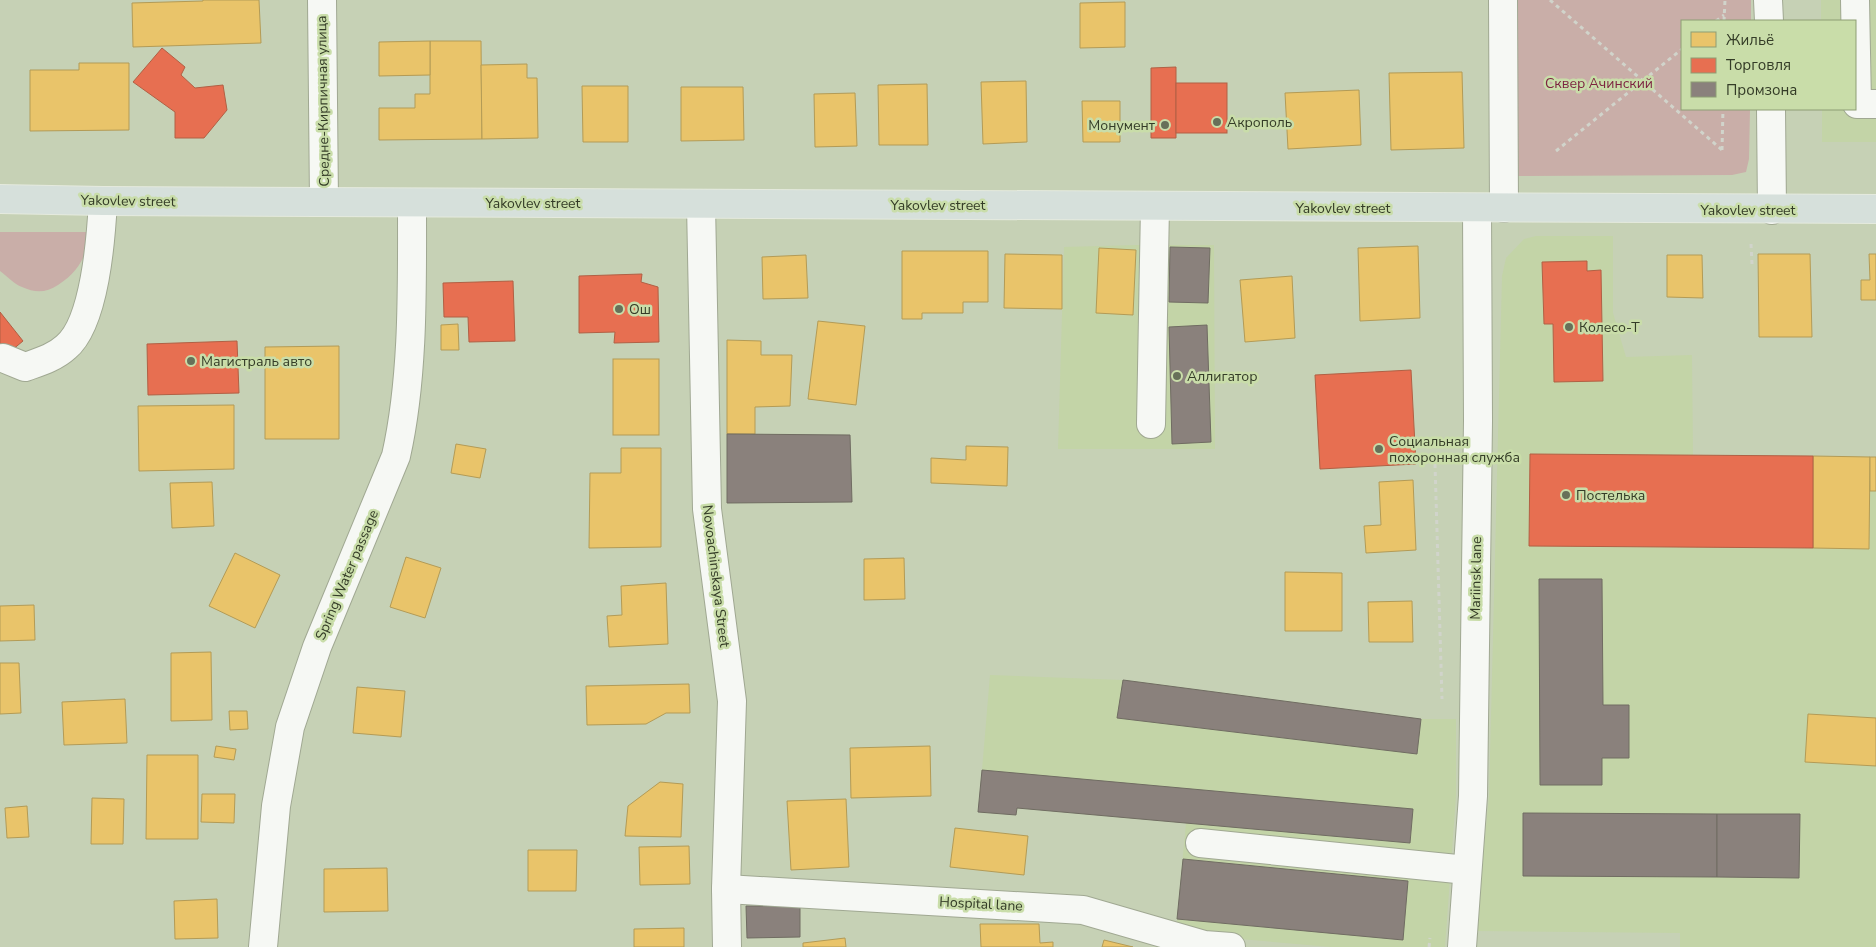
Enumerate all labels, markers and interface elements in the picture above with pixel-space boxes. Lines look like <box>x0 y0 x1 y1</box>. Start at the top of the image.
street label: Средне-Кирпичная улица <box>312 15 334 187</box>
legend <box>1681 20 1856 110</box>
text: Жильё <box>1726 30 1774 50</box>
text: Торговля <box>1726 55 1791 75</box>
park label: Сквер Ачинский <box>1545 74 1653 93</box>
text: Промзона <box>1726 80 1797 100</box>
place label: Акрополь <box>1227 113 1292 132</box>
place label: Монумент <box>1088 116 1156 135</box>
marker: Акрополь <box>1211 116 1223 128</box>
marker: Монумент <box>1159 119 1171 131</box>
street label: Yakovlev street <box>79 191 176 211</box>
street label: Yakovlev street <box>485 194 581 213</box>
street label: Yakovlev street <box>890 196 986 215</box>
street label: Yakovlev street <box>1295 199 1391 218</box>
street label: Yakovlev street <box>1700 201 1796 220</box>
place label: Ош <box>629 300 651 319</box>
marker: Ош <box>613 303 625 315</box>
place label: Колесо-Т <box>1579 318 1640 337</box>
marker: Колесо-Т <box>1563 321 1575 333</box>
place label: Магистраль авто <box>201 352 312 371</box>
marker: Магистраль авто <box>185 355 197 367</box>
place label: Аллигатор <box>1187 367 1258 386</box>
marker: Аллигатор <box>1171 370 1183 382</box>
place label: Социальная похоронная служба <box>1389 432 1520 467</box>
marker: Социальная похоронная служба <box>1373 443 1385 455</box>
place label: Постелька <box>1576 486 1645 505</box>
marker: Постелька <box>1560 489 1572 501</box>
street label: Novoachinskaya Street <box>698 504 734 648</box>
street label: Spring Water passage <box>311 507 383 643</box>
street label: Mariinsk lane <box>1466 536 1486 620</box>
street label: Hospital lane <box>939 892 1023 916</box>

